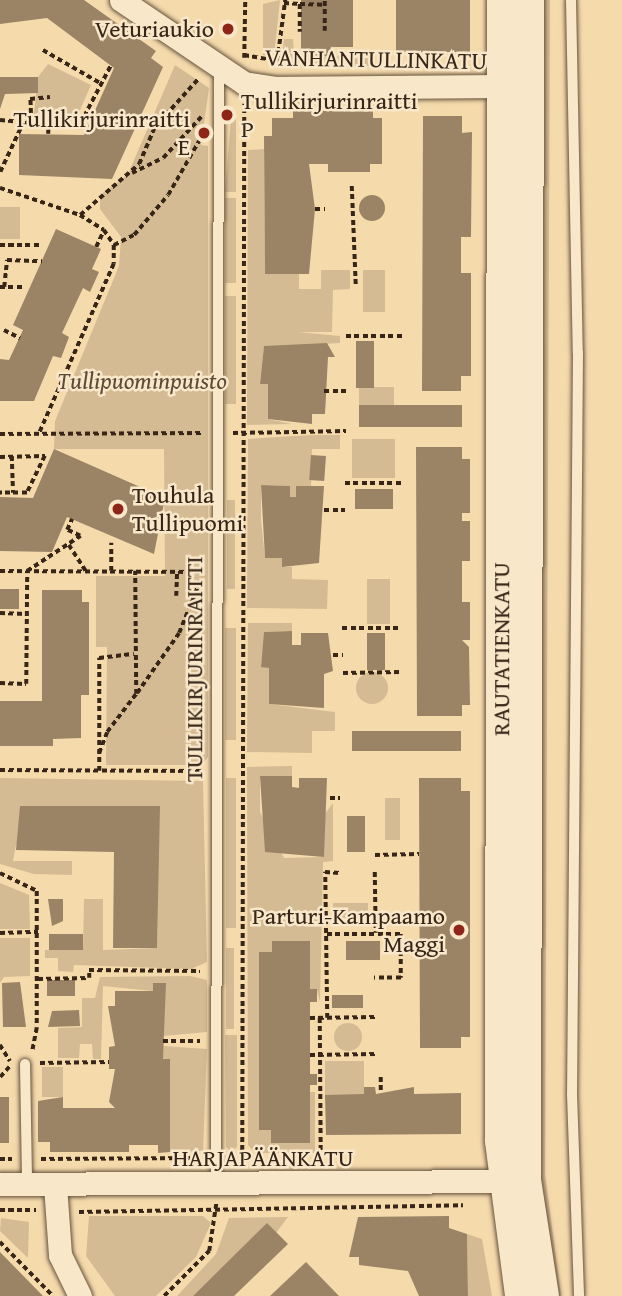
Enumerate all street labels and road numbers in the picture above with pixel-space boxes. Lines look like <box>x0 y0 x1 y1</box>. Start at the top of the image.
street label: VANHANTULLINKATU <box>265 43 487 75</box>
street label: TULLIKIRJURINRAITTI <box>180 556 208 782</box>
street label: RAUTATIENKATU <box>487 562 515 736</box>
street label: HARJAPÄÄNKATU <box>173 1144 353 1172</box>

